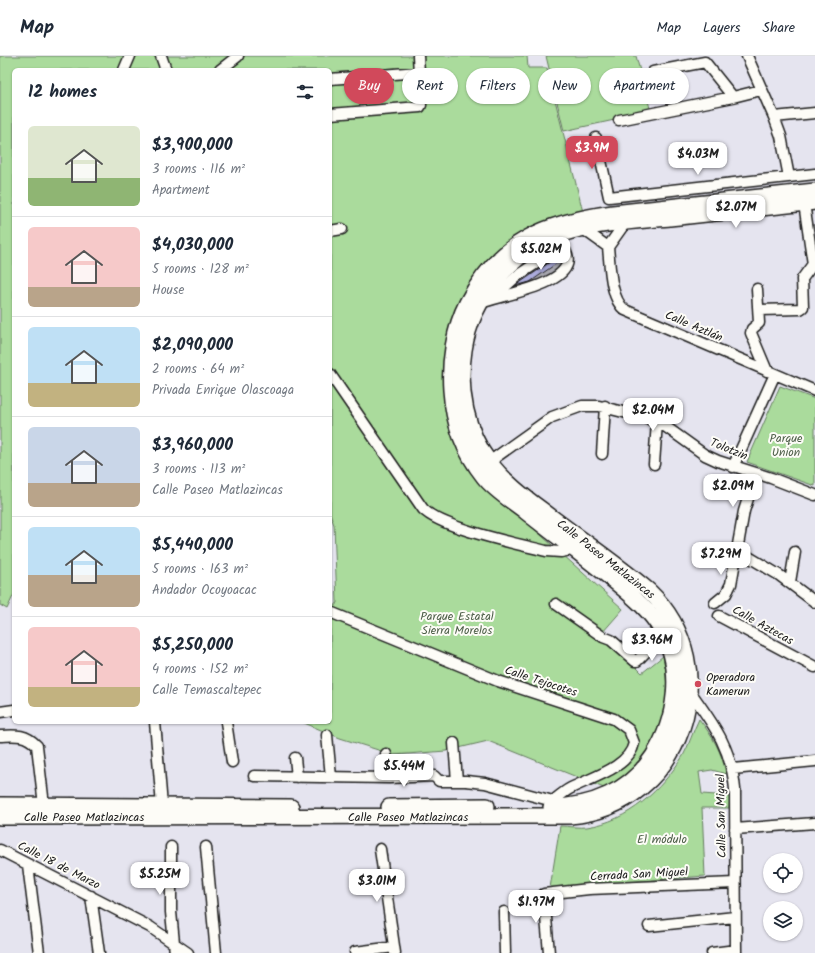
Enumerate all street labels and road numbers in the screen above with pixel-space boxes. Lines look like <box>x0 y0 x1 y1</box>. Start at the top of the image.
street label: Calle Aztlán <box>662 306 726 347</box>
street label: Tolotzin <box>707 433 751 466</box>
street label: Calle Paseo Matlazincas <box>552 515 659 604</box>
street label: Calle Aztecas <box>729 601 797 650</box>
street label: Calle Tejocotes <box>502 661 580 702</box>
street label: Calle San Miguel <box>711 774 732 858</box>
street label: Calle Paseo Matlazincas <box>24 808 144 827</box>
street label: Calle Paseo Matlazincas <box>348 808 468 827</box>
street label: Calle 18 de Marzo <box>14 836 103 894</box>
street label: Cerrada San Miguel <box>590 862 688 887</box>

